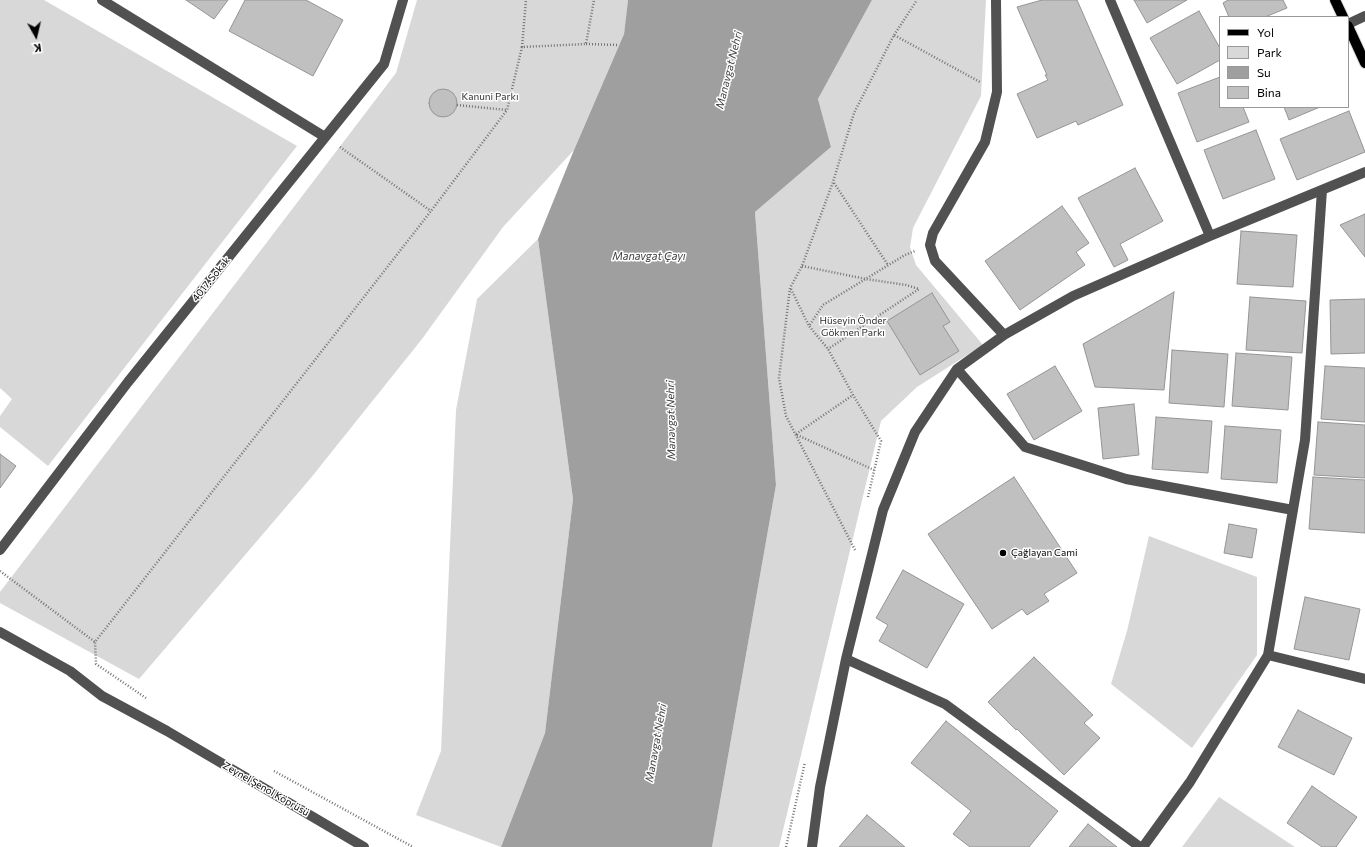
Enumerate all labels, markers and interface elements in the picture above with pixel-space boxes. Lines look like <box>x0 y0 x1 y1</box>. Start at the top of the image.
north arrow <box>16 16 56 56</box>
legend <box>1219 16 1349 108</box>
text: Yol <box>1257 25 1274 39</box>
water label: Manavgat Nehri <box>713 30 745 110</box>
text: K <box>33 41 42 55</box>
text: Park <box>1257 45 1282 59</box>
text: Su <box>1257 65 1271 79</box>
text: Bina <box>1257 85 1281 99</box>
park label: Kanuni Parkı <box>462 91 518 103</box>
water label: Manavgat Çayı <box>612 249 686 263</box>
street label: 4017. Sokak <box>189 254 233 304</box>
park label: Hüseyin Önder Gökmen Parkı <box>819 315 887 338</box>
water label: Manavgat Nehri <box>664 380 678 460</box>
place label: Çağlayan Cami <box>1011 547 1077 559</box>
marker: Çağlayan Cami <box>998 548 1008 558</box>
water label: Manavgat Nehri <box>643 703 669 783</box>
street label: Zeynel Şenol Köprüsü <box>221 759 311 819</box>

